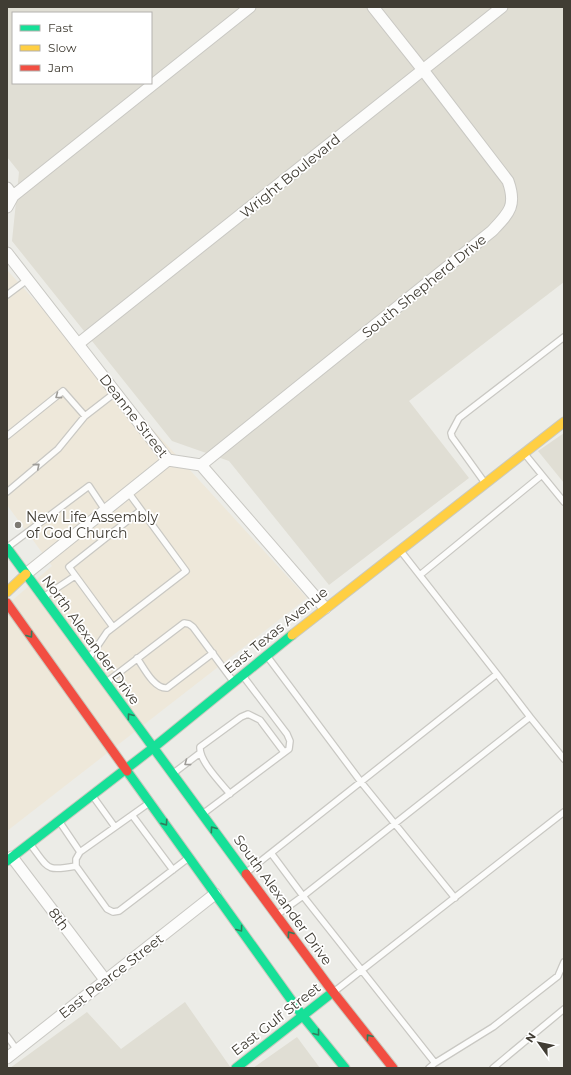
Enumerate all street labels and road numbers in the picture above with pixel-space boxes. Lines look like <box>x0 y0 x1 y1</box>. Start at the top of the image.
street label: Wright Boulevard <box>236 130 344 222</box>
street label: South Shepherd Drive <box>358 230 490 342</box>
street label: Deanne Street <box>96 370 173 462</box>
street label: North Alexander Drive <box>38 572 144 708</box>
street label: East Texas Avenue <box>221 583 331 677</box>
street label: South Alexander Drive <box>230 831 336 969</box>
street label: 8th <box>45 904 73 934</box>
street label: East Pearce Street <box>55 929 167 1022</box>
street label: East Gulf Street <box>228 978 325 1059</box>

